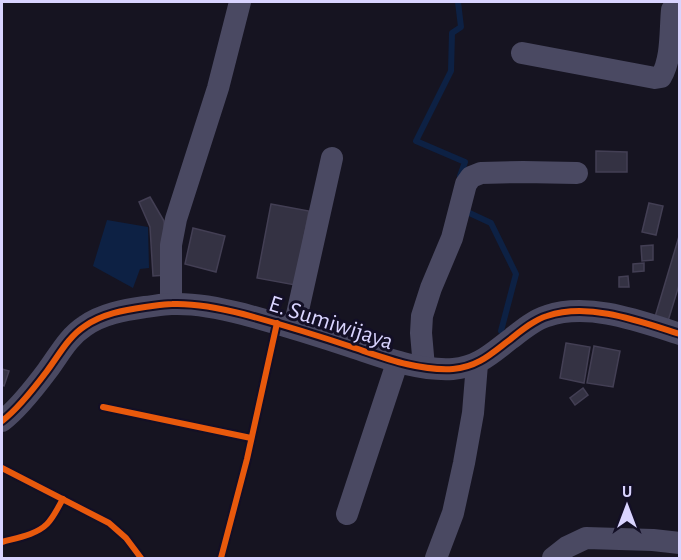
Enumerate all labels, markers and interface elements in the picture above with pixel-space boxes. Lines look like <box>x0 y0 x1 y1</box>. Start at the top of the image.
street label: E. Sumiwijaya <box>266 292 396 354</box>
north arrow <box>597 476 657 536</box>
text: U <box>622 484 632 500</box>

